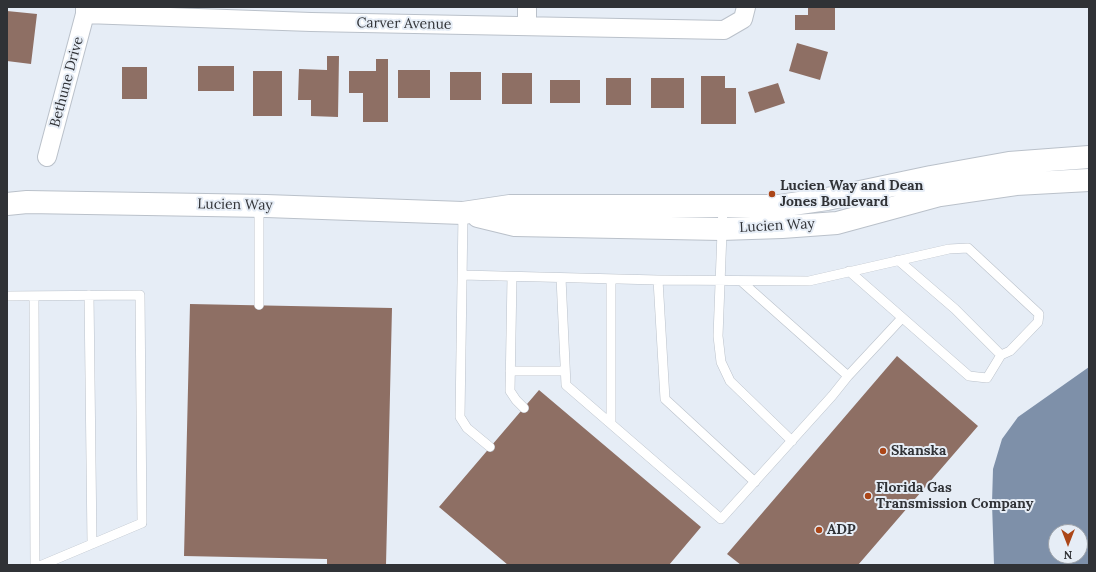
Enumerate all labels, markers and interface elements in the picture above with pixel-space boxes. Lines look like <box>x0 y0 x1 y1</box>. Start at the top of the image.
street label: Carver Avenue <box>356 15 452 33</box>
street label: Bethune Drive <box>47 35 87 129</box>
place label: Lucien Way and Dean Jones Boulevard <box>780 178 923 210</box>
marker: Lucien Way and Dean Jones Boulevard <box>767 189 777 199</box>
street label: Lucien Way <box>197 196 273 214</box>
street label: Lucien Way <box>739 216 815 236</box>
place label: Skanska <box>891 443 946 459</box>
marker: Skanska <box>878 446 888 456</box>
place label: Florida Gas Transmission Company <box>876 480 1033 512</box>
marker: Florida Gas Transmission Company <box>863 491 873 501</box>
place label: ADP <box>827 522 856 538</box>
north arrow <box>1048 524 1088 564</box>
marker: ADP <box>814 525 824 535</box>
text: N <box>1064 548 1072 562</box>

